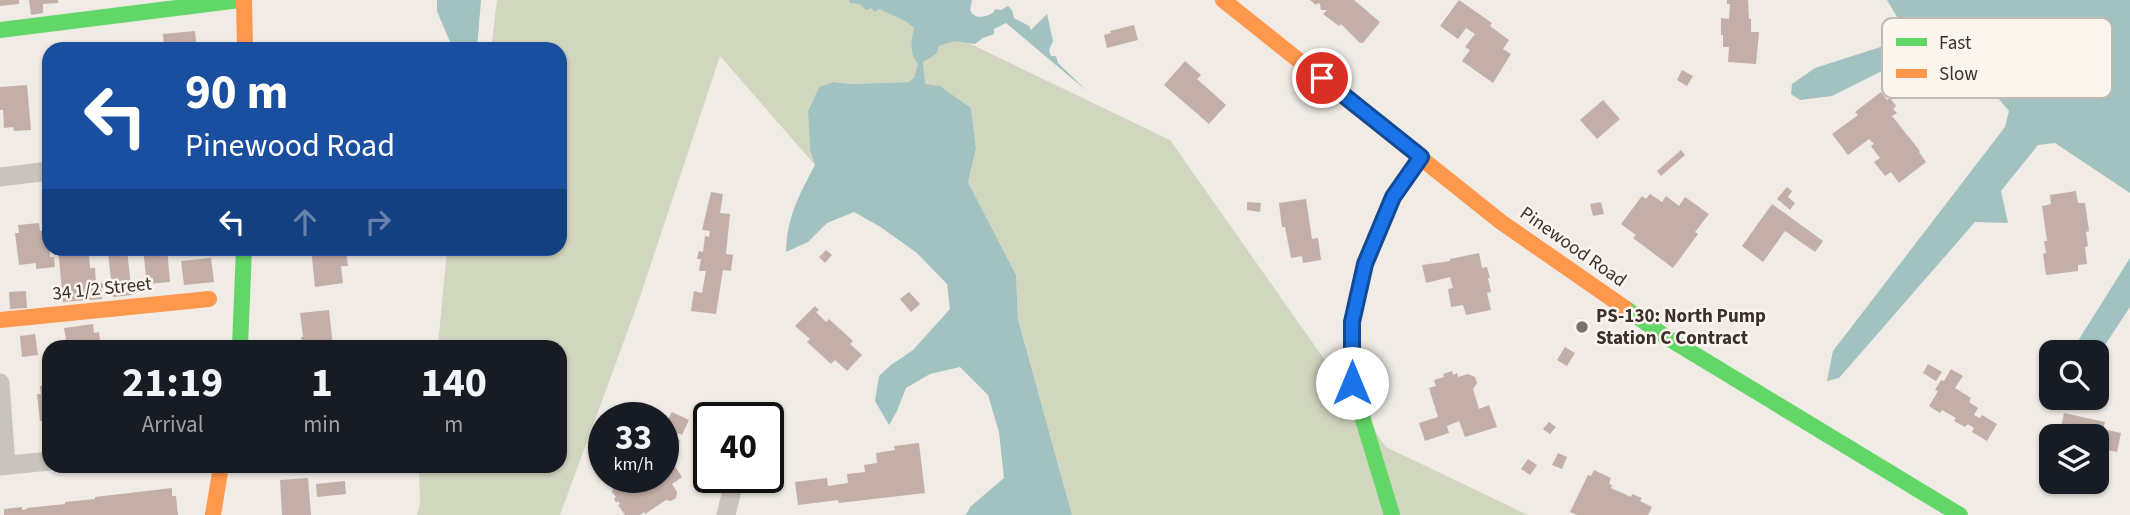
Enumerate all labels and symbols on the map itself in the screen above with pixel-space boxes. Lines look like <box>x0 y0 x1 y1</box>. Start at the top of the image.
legend <box>1882 18 2112 98</box>
text: Fast <box>1939 30 1972 57</box>
pin <box>1292 48 1352 108</box>
text: Slow <box>1939 61 1978 88</box>
street label: Pinewood Road <box>1514 200 1632 294</box>
street label: 34 1/2 Street <box>51 270 154 308</box>
place label: PS-130: North Pump Station C Contract <box>1596 303 1766 352</box>
marker: PS-130: North Pump Station C Contract <box>1574 319 1590 335</box>
position arrow <box>1315 346 1389 420</box>
speed limit sign: 40 <box>693 402 784 493</box>

